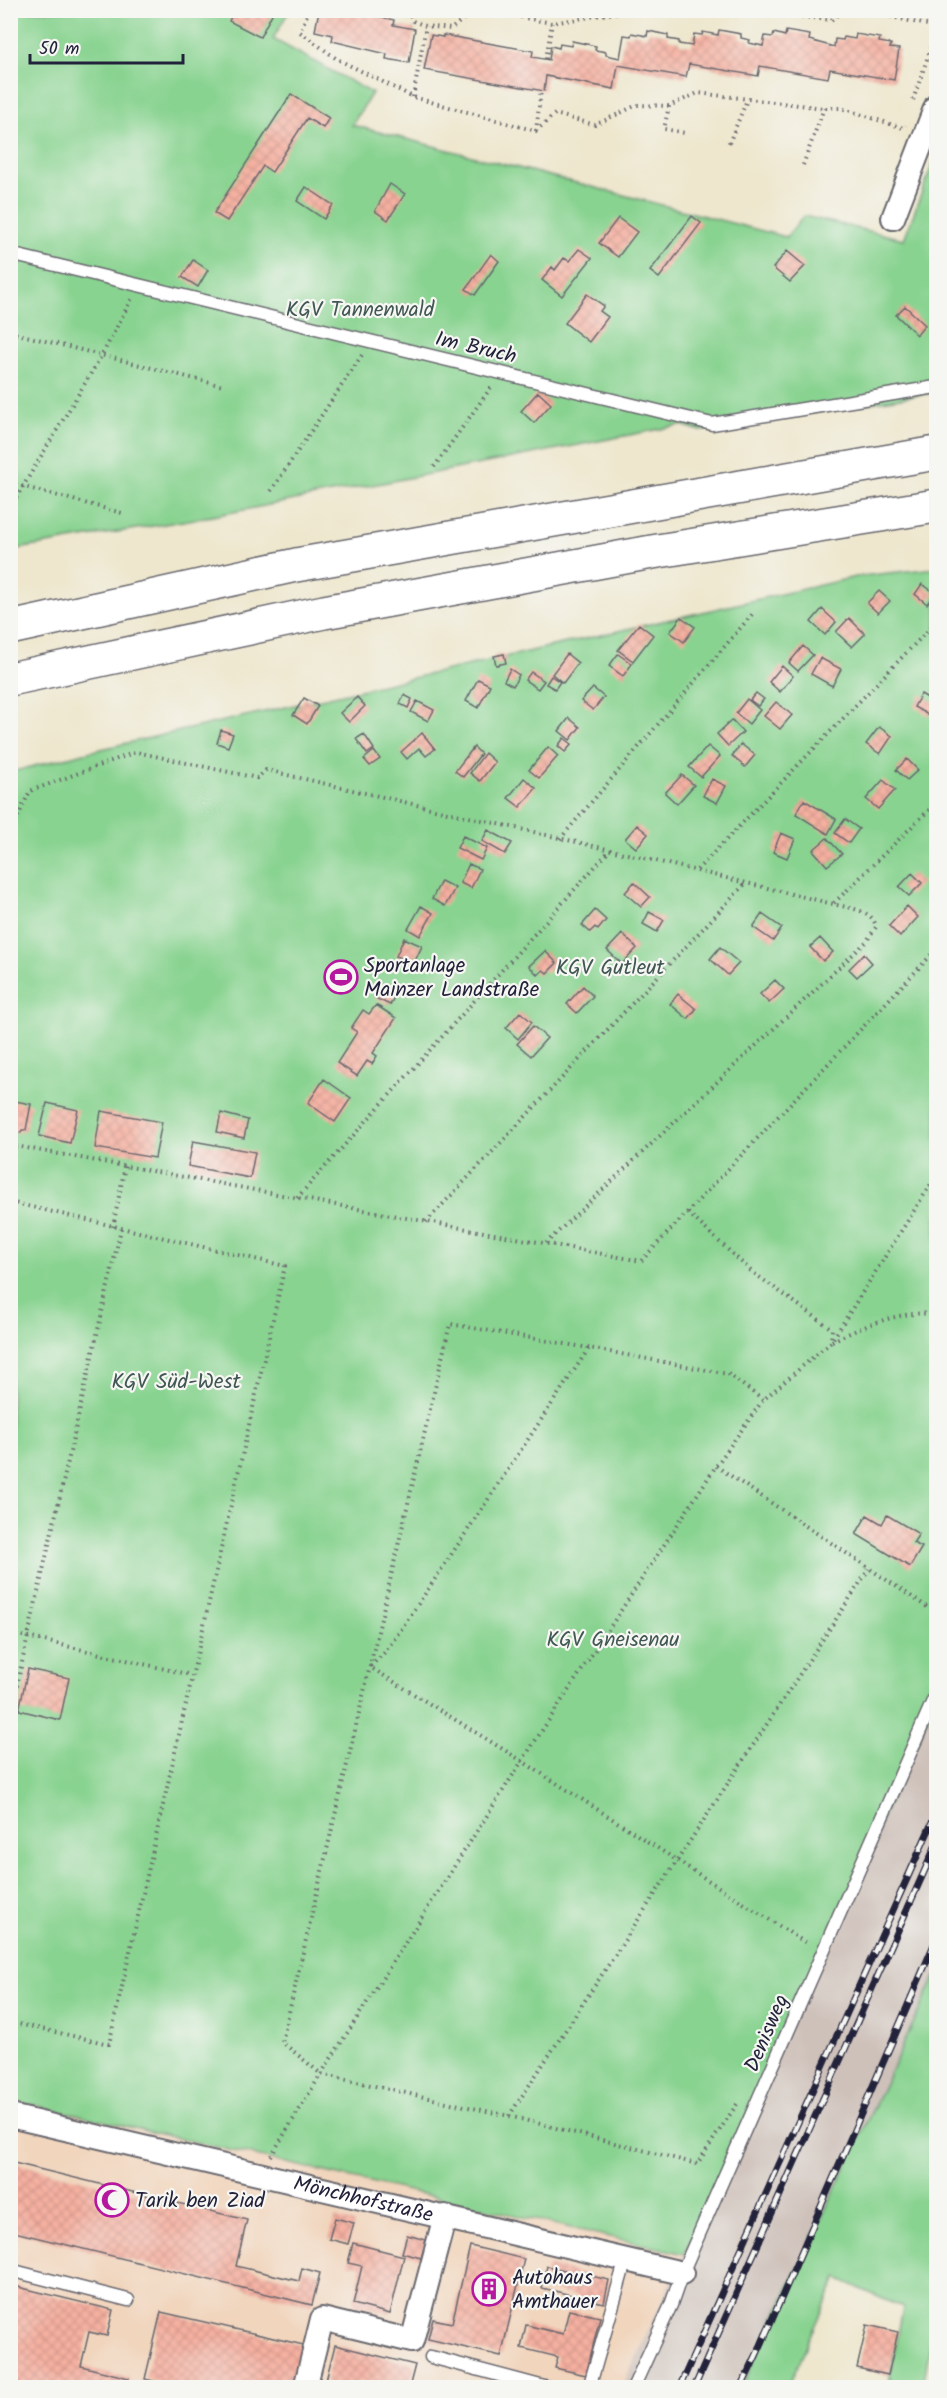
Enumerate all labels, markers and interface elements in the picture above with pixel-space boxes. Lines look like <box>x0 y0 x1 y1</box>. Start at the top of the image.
scale bar <box>30 27 183 65</box>
text: 50 m <box>39 35 79 64</box>
park label: KGV Tannenwald <box>286 294 435 327</box>
street label: Im Bruch <box>432 323 520 374</box>
place label: Sportanlage Mainzer Landstraße <box>364 950 540 1007</box>
park label: KGV Gutleut <box>556 952 665 985</box>
sports icon: Sportanlage Mainzer Landstraße <box>323 959 359 995</box>
park label: KGV Süd-West <box>111 1366 241 1399</box>
park label: KGV Gneisenau <box>547 1624 679 1657</box>
street label: Denisweg <box>736 1990 799 2078</box>
street label: Mönchhofstraße <box>290 2168 437 2232</box>
mosque icon: Tarik ben Ziad <box>94 2182 130 2218</box>
place label: Tarik ben Ziad <box>135 2185 265 2218</box>
place label: Autohaus Amthauer <box>512 2262 598 2319</box>
building icon: Autohaus Amthauer <box>471 2271 507 2307</box>

